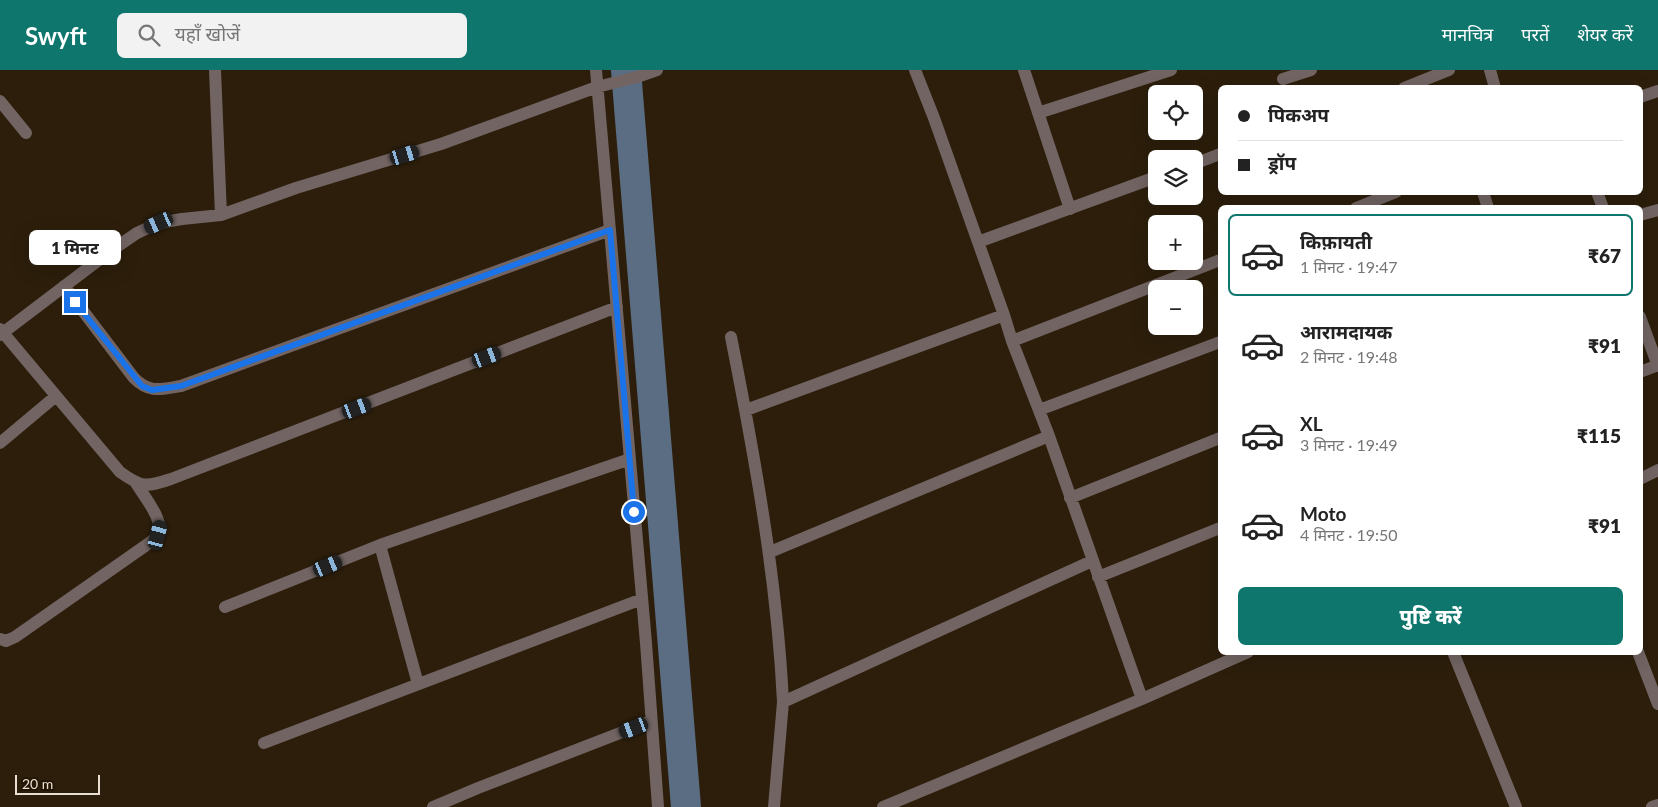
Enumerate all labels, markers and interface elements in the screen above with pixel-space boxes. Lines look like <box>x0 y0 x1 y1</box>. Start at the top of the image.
search box <box>117 13 467 58</box>
text: Swyft <box>25 21 87 50</box>
icon: search <box>135 21 163 49</box>
text: यहाँ खोजें <box>175 22 240 45</box>
text: मानचित्र <box>1442 23 1493 45</box>
text: परतें <box>1521 23 1549 45</box>
text: शेयर करें <box>1577 23 1633 45</box>
map controls <box>1148 85 1203 335</box>
button: locate <box>1148 85 1203 140</box>
text: पिकअप <box>1268 103 1329 126</box>
car <box>388 143 421 167</box>
button: layers <box>1148 150 1203 205</box>
text: ड्रॉप <box>1268 151 1296 174</box>
car <box>142 210 175 236</box>
button: + <box>1148 215 1203 270</box>
callout: 1 मिनट <box>29 230 121 264</box>
text: किफ़ायती <box>1300 230 1372 253</box>
icon: car <box>1240 233 1285 278</box>
text: 1 मिनट <box>51 238 99 257</box>
text: ₹67 <box>1588 244 1621 267</box>
text: 1 मिनट · 19:47 <box>1300 257 1398 276</box>
button: − <box>1148 280 1203 335</box>
route end <box>64 291 86 313</box>
text: आरामदायक <box>1300 320 1392 343</box>
icon: car <box>1240 323 1285 368</box>
text: ₹91 <box>1588 334 1621 357</box>
car <box>470 345 503 369</box>
text: 2 मिनट · 19:48 <box>1300 347 1398 366</box>
car <box>340 396 373 420</box>
text: XL <box>1300 412 1323 435</box>
icon: car <box>1240 413 1285 458</box>
text: ₹115 <box>1577 424 1621 447</box>
text: 3 मिनट · 19:49 <box>1300 435 1398 454</box>
route start <box>623 501 645 523</box>
text: Moto <box>1300 502 1346 525</box>
icon: car <box>1240 503 1285 548</box>
text: ₹91 <box>1588 514 1621 537</box>
car <box>146 519 169 551</box>
text: 4 मिनट · 19:50 <box>1300 525 1398 544</box>
car <box>311 553 344 579</box>
button: पुष्टि करें <box>1238 587 1623 645</box>
car <box>617 716 650 740</box>
scale bar <box>15 772 100 795</box>
text: 20 m <box>22 775 53 792</box>

